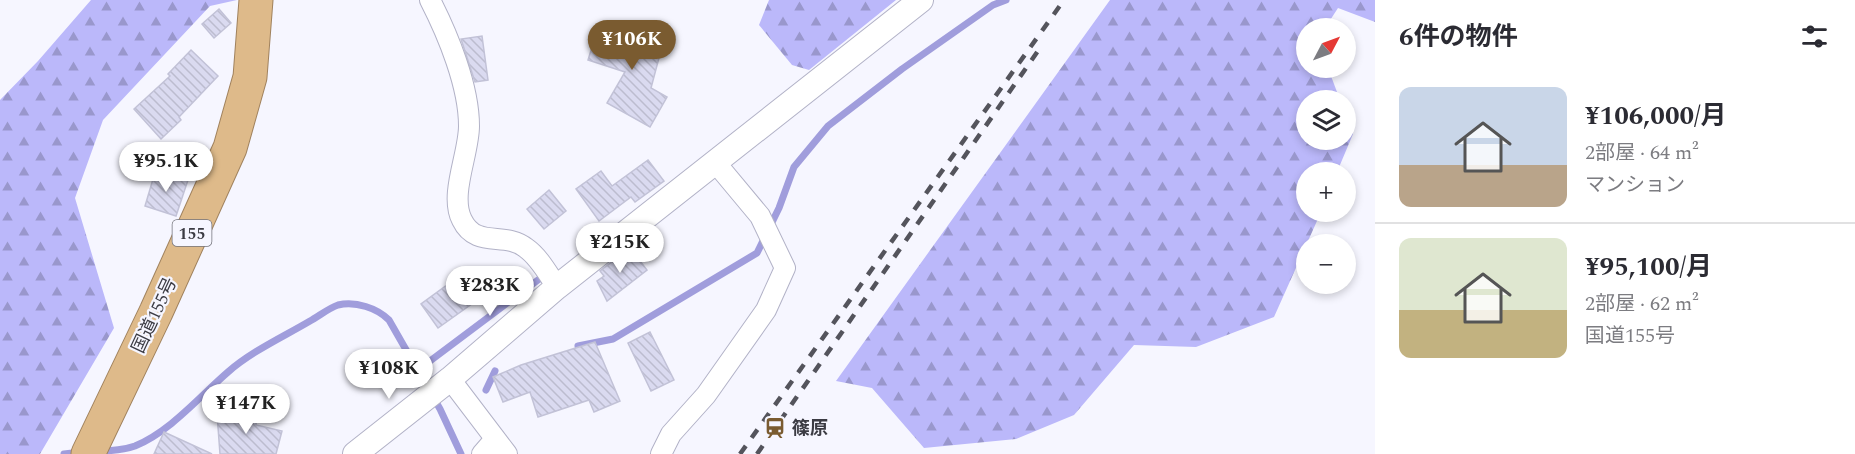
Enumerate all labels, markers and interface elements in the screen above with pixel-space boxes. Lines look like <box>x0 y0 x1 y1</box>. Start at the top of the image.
text: 6件の物件 <box>1399 17 1518 57</box>
north arrow <box>1296 18 1356 78</box>
map controls <box>1296 18 1356 294</box>
pin: ¥106K <box>590 20 674 71</box>
icon: filters <box>1798 20 1831 53</box>
text: ¥106K <box>602 24 662 54</box>
button: layers <box>1296 90 1356 150</box>
text: ¥106,000/月 <box>1585 96 1727 136</box>
icon: home <box>1447 111 1519 183</box>
text: 2部屋 · 64 m² <box>1585 138 1699 168</box>
pin: ¥95.1K <box>117 142 215 193</box>
text: ¥95.1K <box>133 146 199 176</box>
button: + <box>1296 162 1356 222</box>
text: マンション <box>1585 170 1685 200</box>
road number: 155 <box>172 220 212 246</box>
pin: ¥215K <box>578 223 662 274</box>
text: ¥215K <box>590 227 650 257</box>
button: − <box>1296 234 1356 294</box>
text: ¥95,100/月 <box>1585 247 1712 287</box>
icon: home <box>1447 262 1519 334</box>
pin: ¥283K <box>448 266 532 317</box>
text: ¥283K <box>460 270 520 300</box>
street label: 国道155号 <box>125 273 184 358</box>
text: 2部屋 · 62 m² <box>1585 289 1699 319</box>
text: 国道155号 <box>1585 321 1675 351</box>
pin: ¥108K <box>347 349 431 400</box>
text: ¥108K <box>359 353 419 383</box>
pin: ¥147K <box>204 384 288 435</box>
text: ¥147K <box>216 388 276 418</box>
place label: 篠原 <box>792 415 828 442</box>
station icon: 篠原 <box>763 416 787 440</box>

